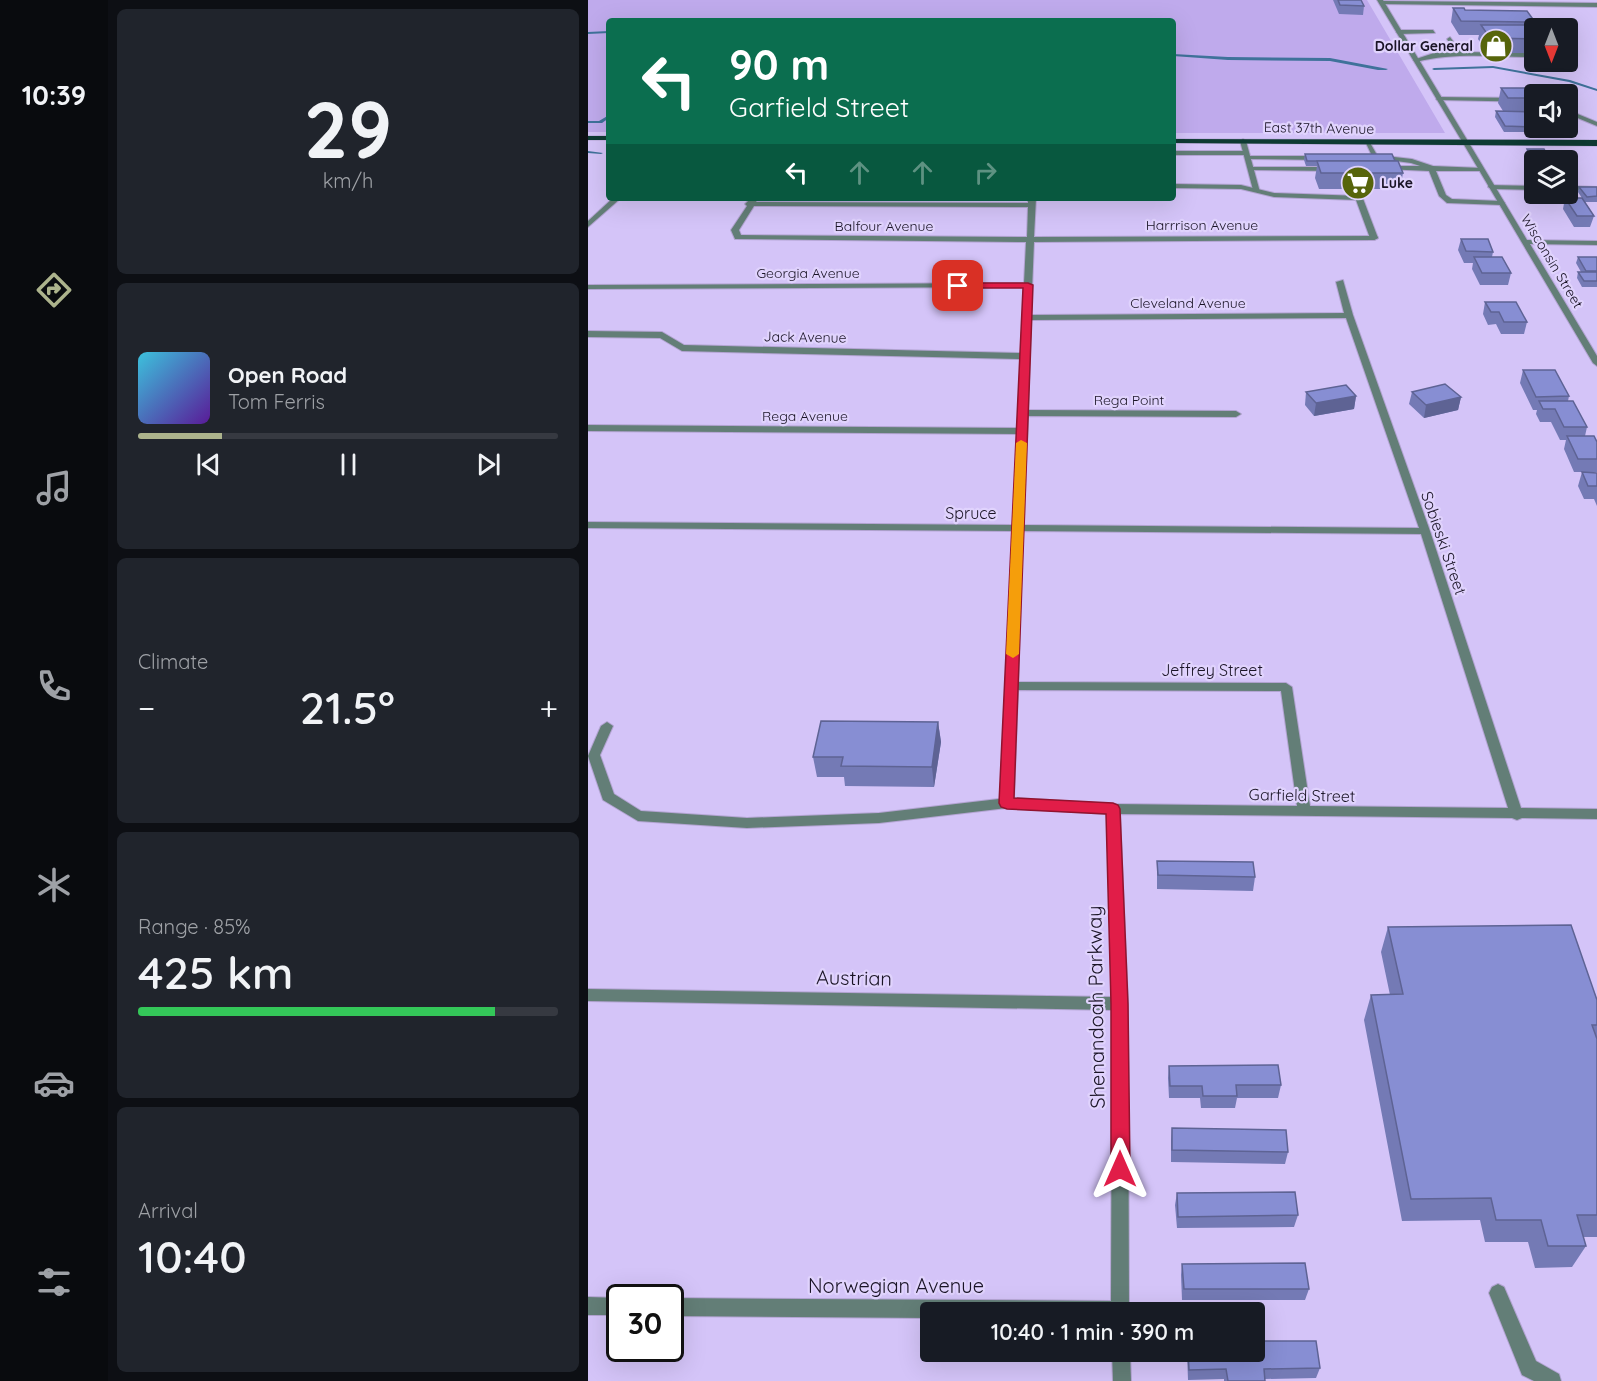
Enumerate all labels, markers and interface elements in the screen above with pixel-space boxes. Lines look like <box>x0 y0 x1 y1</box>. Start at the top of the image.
north arrow <box>1524 18 1578 72</box>
map controls <box>1524 18 1578 204</box>
shop icon: Dollar General <box>1478 28 1514 64</box>
place label: Dollar General <box>1375 37 1473 55</box>
text: 90 m <box>729 38 829 91</box>
icon: left <box>630 42 708 120</box>
text: 10:39 <box>22 78 86 112</box>
text: 29 <box>304 80 392 178</box>
button: sound <box>1524 84 1578 138</box>
text: Garfield Street <box>729 90 909 124</box>
street label: East 37th Avenue <box>1264 118 1374 138</box>
button: layers <box>1524 150 1578 204</box>
icon: left <box>780 156 813 189</box>
icon: ahead <box>843 156 876 189</box>
icon: ahead <box>906 156 939 189</box>
icon: right <box>969 156 1002 189</box>
supermarket icon: Luke <box>1340 165 1376 201</box>
text: km/h <box>323 168 373 193</box>
place label: Luke <box>1381 174 1413 192</box>
street label: Wisconsin Street <box>1517 211 1587 312</box>
street label: Harrrison Avenue <box>1146 216 1258 234</box>
street label: Balfour Avenue <box>835 217 934 235</box>
pin <box>932 260 983 311</box>
street label: Georgia Avenue <box>756 264 860 282</box>
icon: directions <box>33 269 75 311</box>
icon: arrive <box>941 269 974 302</box>
street label: Cleveland Avenue <box>1130 294 1246 312</box>
street label: Jack Avenue <box>763 327 847 347</box>
text: Open Road <box>228 361 347 389</box>
text: Tom Ferris <box>228 389 325 414</box>
street label: Rega Point <box>1094 391 1165 409</box>
street label: Rega Avenue <box>762 407 848 425</box>
icon: previous <box>192 448 225 481</box>
icon: pause <box>332 448 365 481</box>
icon: next <box>472 448 505 481</box>
icon: music <box>33 467 75 509</box>
street label: Sobieski Street <box>1417 488 1471 598</box>
street label: Spruce <box>945 503 997 523</box>
text: Climate <box>138 649 208 674</box>
street label: Jeffrey Street <box>1161 660 1263 680</box>
icon: phone <box>33 665 75 707</box>
text: 21.5° <box>300 679 395 735</box>
text: − <box>138 687 155 728</box>
text: + <box>539 687 558 728</box>
street label: Garfield Street <box>1248 784 1356 806</box>
icon: climate <box>33 864 75 906</box>
street label: Shenandoah Parkway <box>1081 905 1110 1109</box>
text: Range · 85% <box>138 914 251 939</box>
text: 425 km <box>138 944 293 1000</box>
street label: Austrian <box>816 964 892 991</box>
icon: car <box>33 1062 75 1104</box>
position arrow <box>1088 1137 1152 1201</box>
text: Arrival <box>138 1198 198 1223</box>
text: 10:40 <box>138 1228 247 1284</box>
icon: filters <box>33 1261 75 1303</box>
street label: Norwegian Avenue <box>808 1273 984 1298</box>
speed limit sign: 30 <box>606 1284 684 1362</box>
text: 10:40 · 1 min · 390 m <box>991 1318 1194 1346</box>

